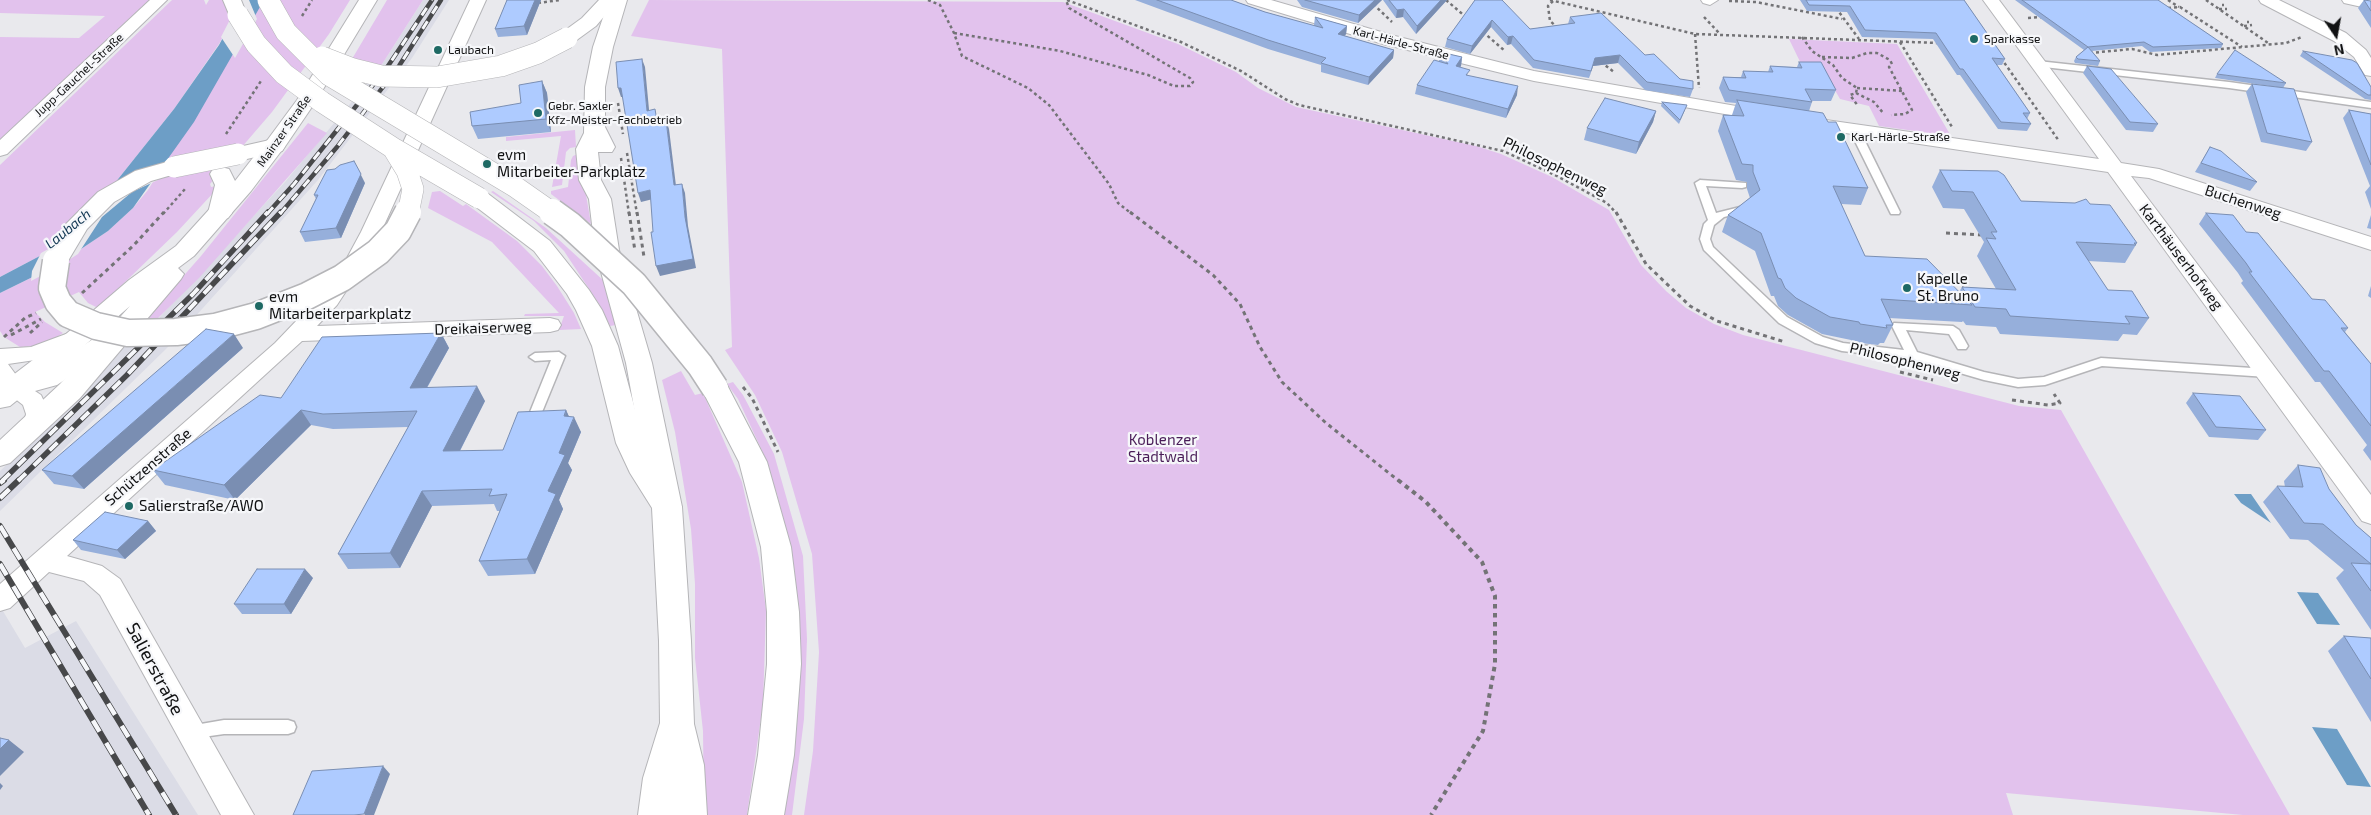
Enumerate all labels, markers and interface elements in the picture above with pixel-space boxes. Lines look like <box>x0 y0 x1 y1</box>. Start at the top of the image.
north arrow <box>2311 10 2361 60</box>
street label: Karl-Härle-Straße <box>1351 23 1451 63</box>
street label: Jupp-Gauchel-Straße <box>32 30 126 120</box>
place label: Sparkasse <box>1984 32 2040 46</box>
marker: Sparkasse <box>1968 33 1980 45</box>
text: N <box>2333 41 2346 60</box>
place label: Laubach <box>448 43 494 57</box>
marker: Laubach <box>432 44 444 56</box>
street label: Mainzer Straße <box>254 92 314 170</box>
place label: Gebr. Saxler Kfz-Meister-Fachbetrieb <box>548 99 682 127</box>
marker: Gebr. Saxler Kfz-Meister-Fachbetrieb <box>532 107 544 119</box>
place label: Karl-Härle-Straße <box>1851 130 1950 144</box>
marker: Karl-Härle-Straße <box>1835 131 1847 143</box>
street label: Philosophenweg <box>1500 133 1610 199</box>
place label: evm Mitarbeiter-Parkplatz <box>497 146 645 181</box>
marker: evm Mitarbeiter-Parkplatz <box>481 158 493 170</box>
street label: Buchenweg <box>2202 181 2284 223</box>
street label: Karthäuserhofweg <box>2135 201 2227 313</box>
water label: Laubach <box>42 205 94 253</box>
place label: Kapelle St. Bruno <box>1917 270 1979 305</box>
marker: Kapelle St. Bruno <box>1901 282 1913 294</box>
place label: evm Mitarbeiterparkplatz <box>269 288 411 323</box>
marker: evm Mitarbeiterparkplatz <box>253 300 265 312</box>
street label: Dreikaiserweg <box>434 317 532 339</box>
street label: Philosophenweg <box>1848 339 1962 383</box>
street label: Schützenstraße <box>101 424 195 510</box>
park label: Koblenzer Stadtwald <box>1128 431 1198 466</box>
place label: Salierstraße/AWO <box>139 497 264 515</box>
marker: Salierstraße/AWO <box>123 500 135 512</box>
street label: Salierstraße <box>122 619 188 719</box>

